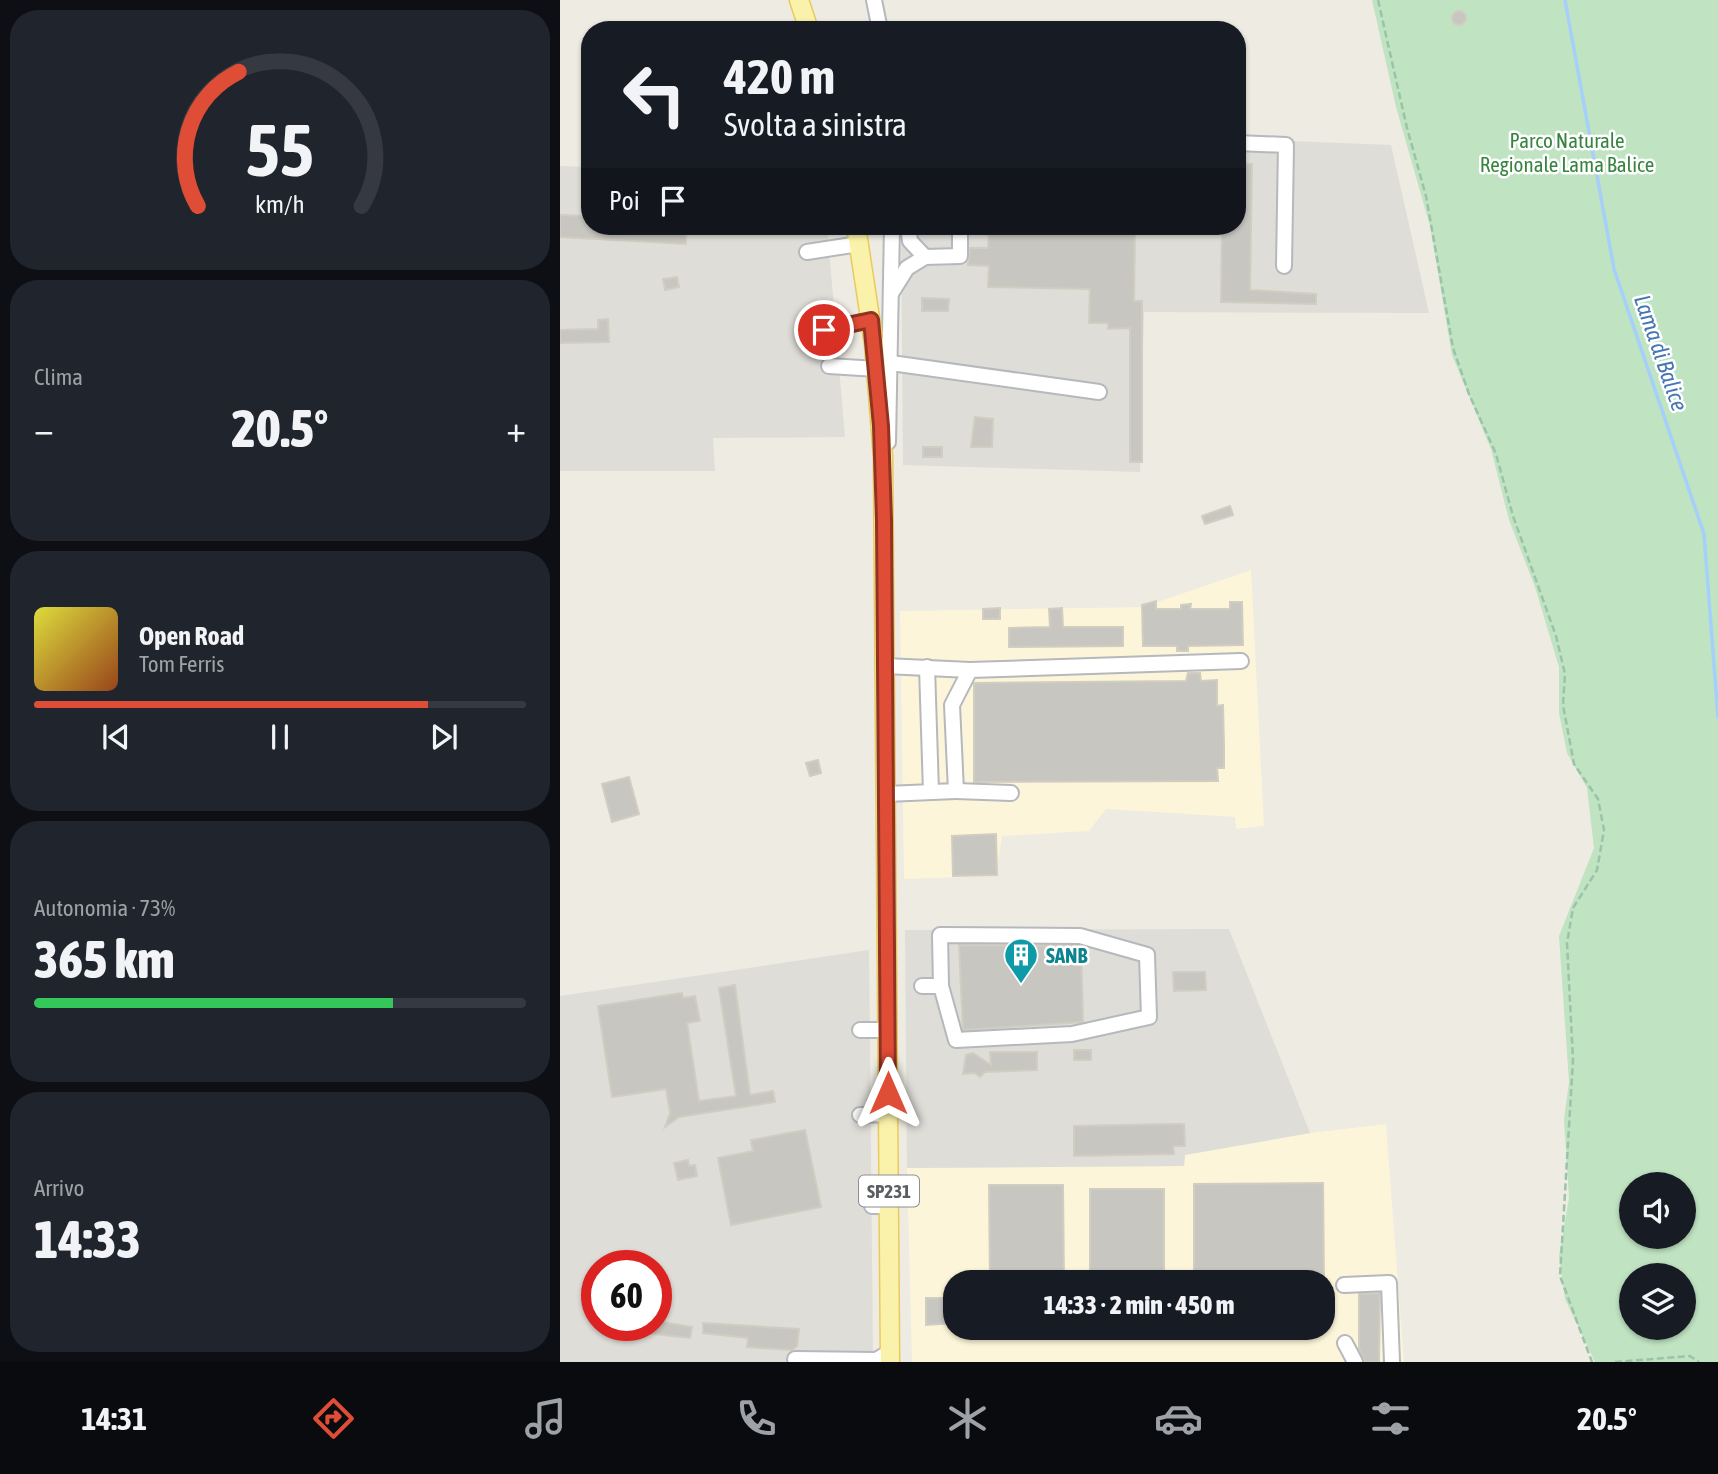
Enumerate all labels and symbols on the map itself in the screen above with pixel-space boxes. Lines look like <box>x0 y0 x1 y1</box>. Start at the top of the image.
park label: Parco Naturale Regionale Lama Balice <box>1480 128 1654 176</box>
water label: Lama di Balice <box>1629 291 1693 415</box>
pin <box>794 300 854 360</box>
building icon: SANB <box>1002 936 1040 985</box>
place label: SANB <box>1046 943 1087 967</box>
position arrow <box>851 1056 925 1130</box>
road number: SP231 <box>859 1176 919 1206</box>
speed limit sign: 60 <box>581 1250 672 1341</box>

